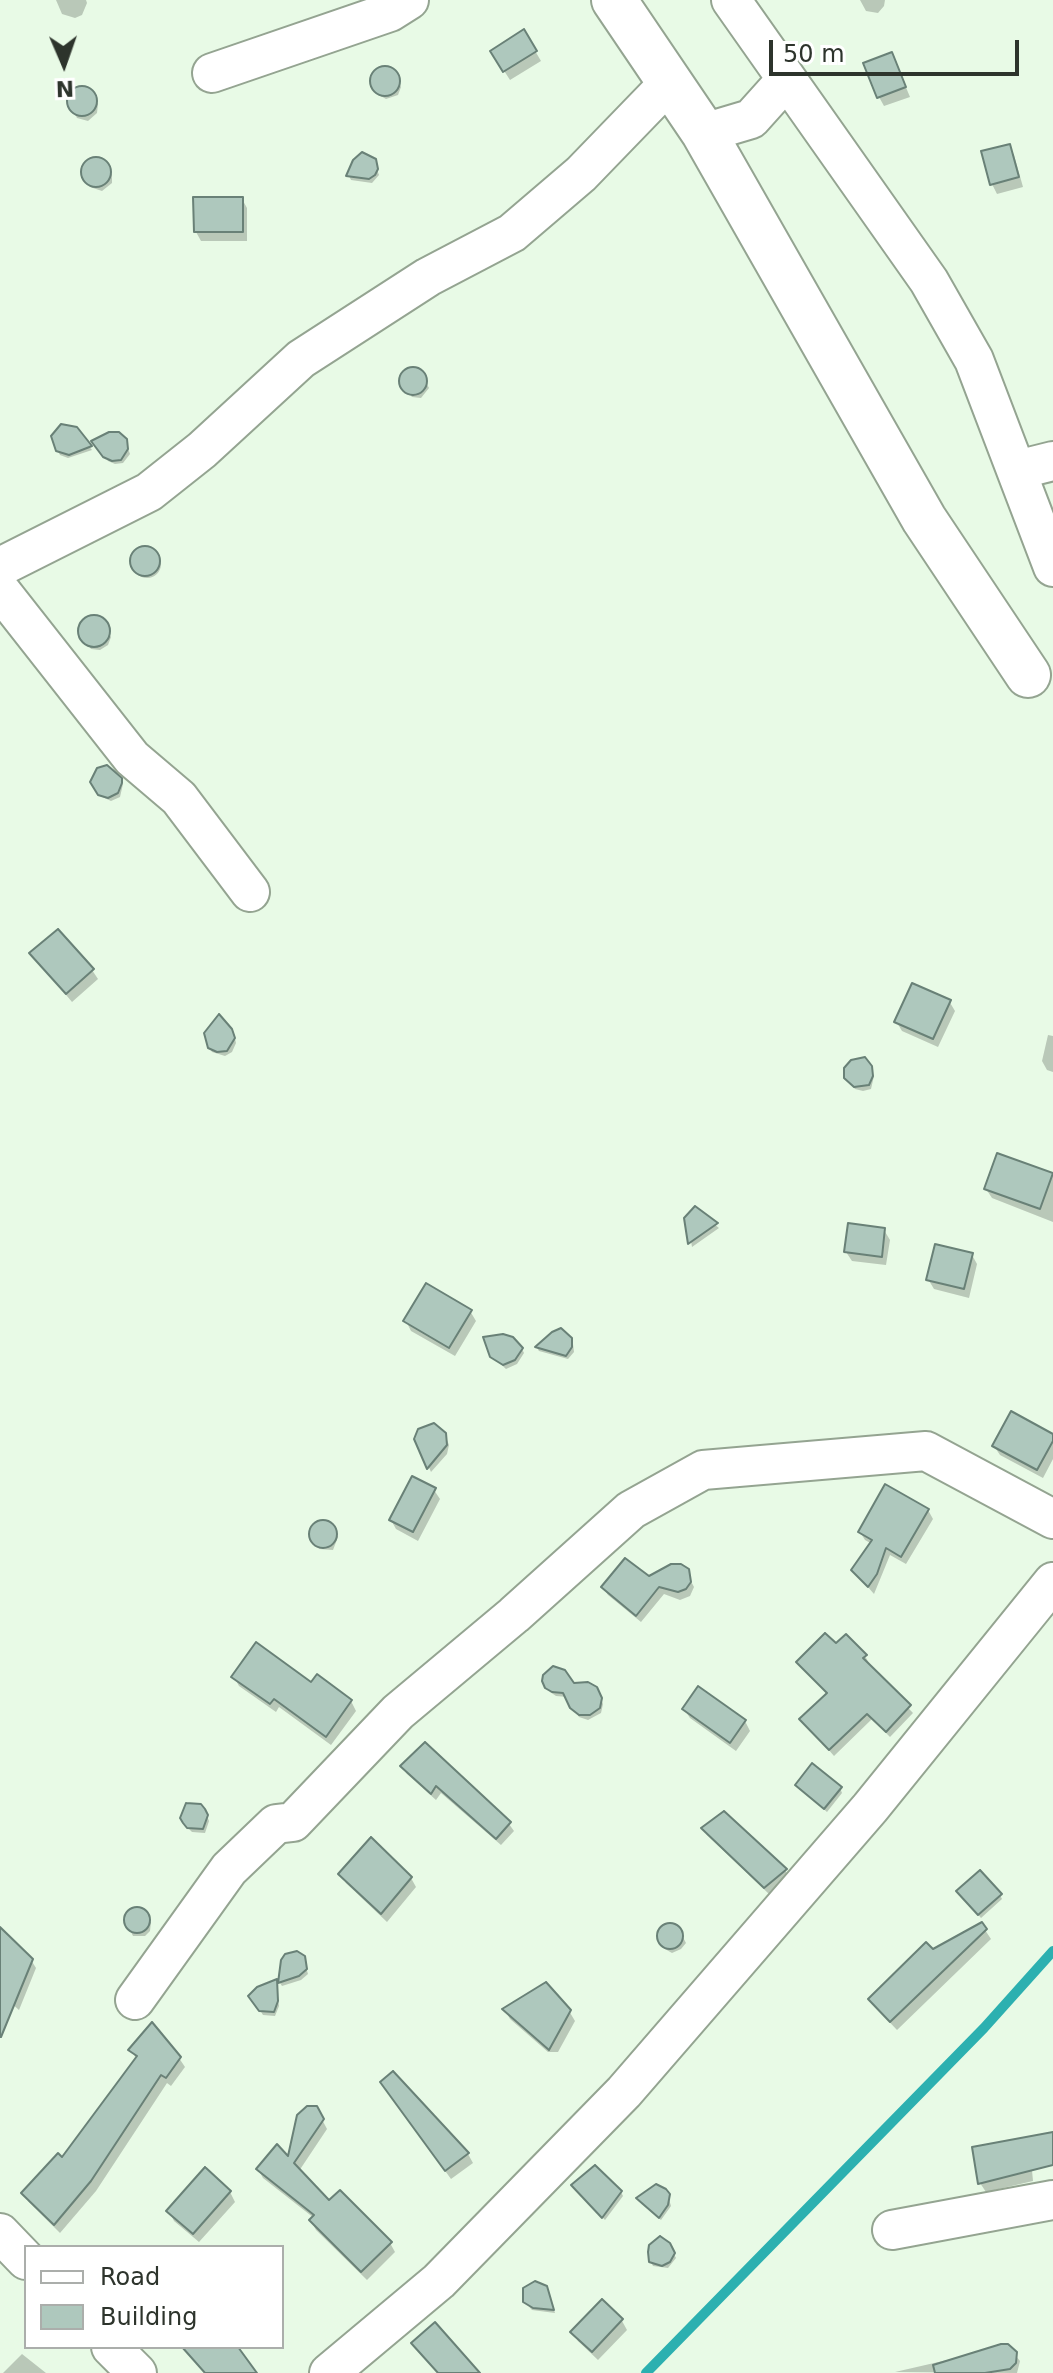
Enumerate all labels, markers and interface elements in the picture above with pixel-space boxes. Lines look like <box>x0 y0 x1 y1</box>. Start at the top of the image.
north arrow <box>24 24 104 104</box>
scale bar <box>773 24 1023 74</box>
text: 50 m <box>783 40 845 68</box>
text: N <box>55 76 75 101</box>
legend <box>24 2245 284 2349</box>
text: Road <box>100 2263 160 2291</box>
text: Building <box>100 2303 197 2331</box>

